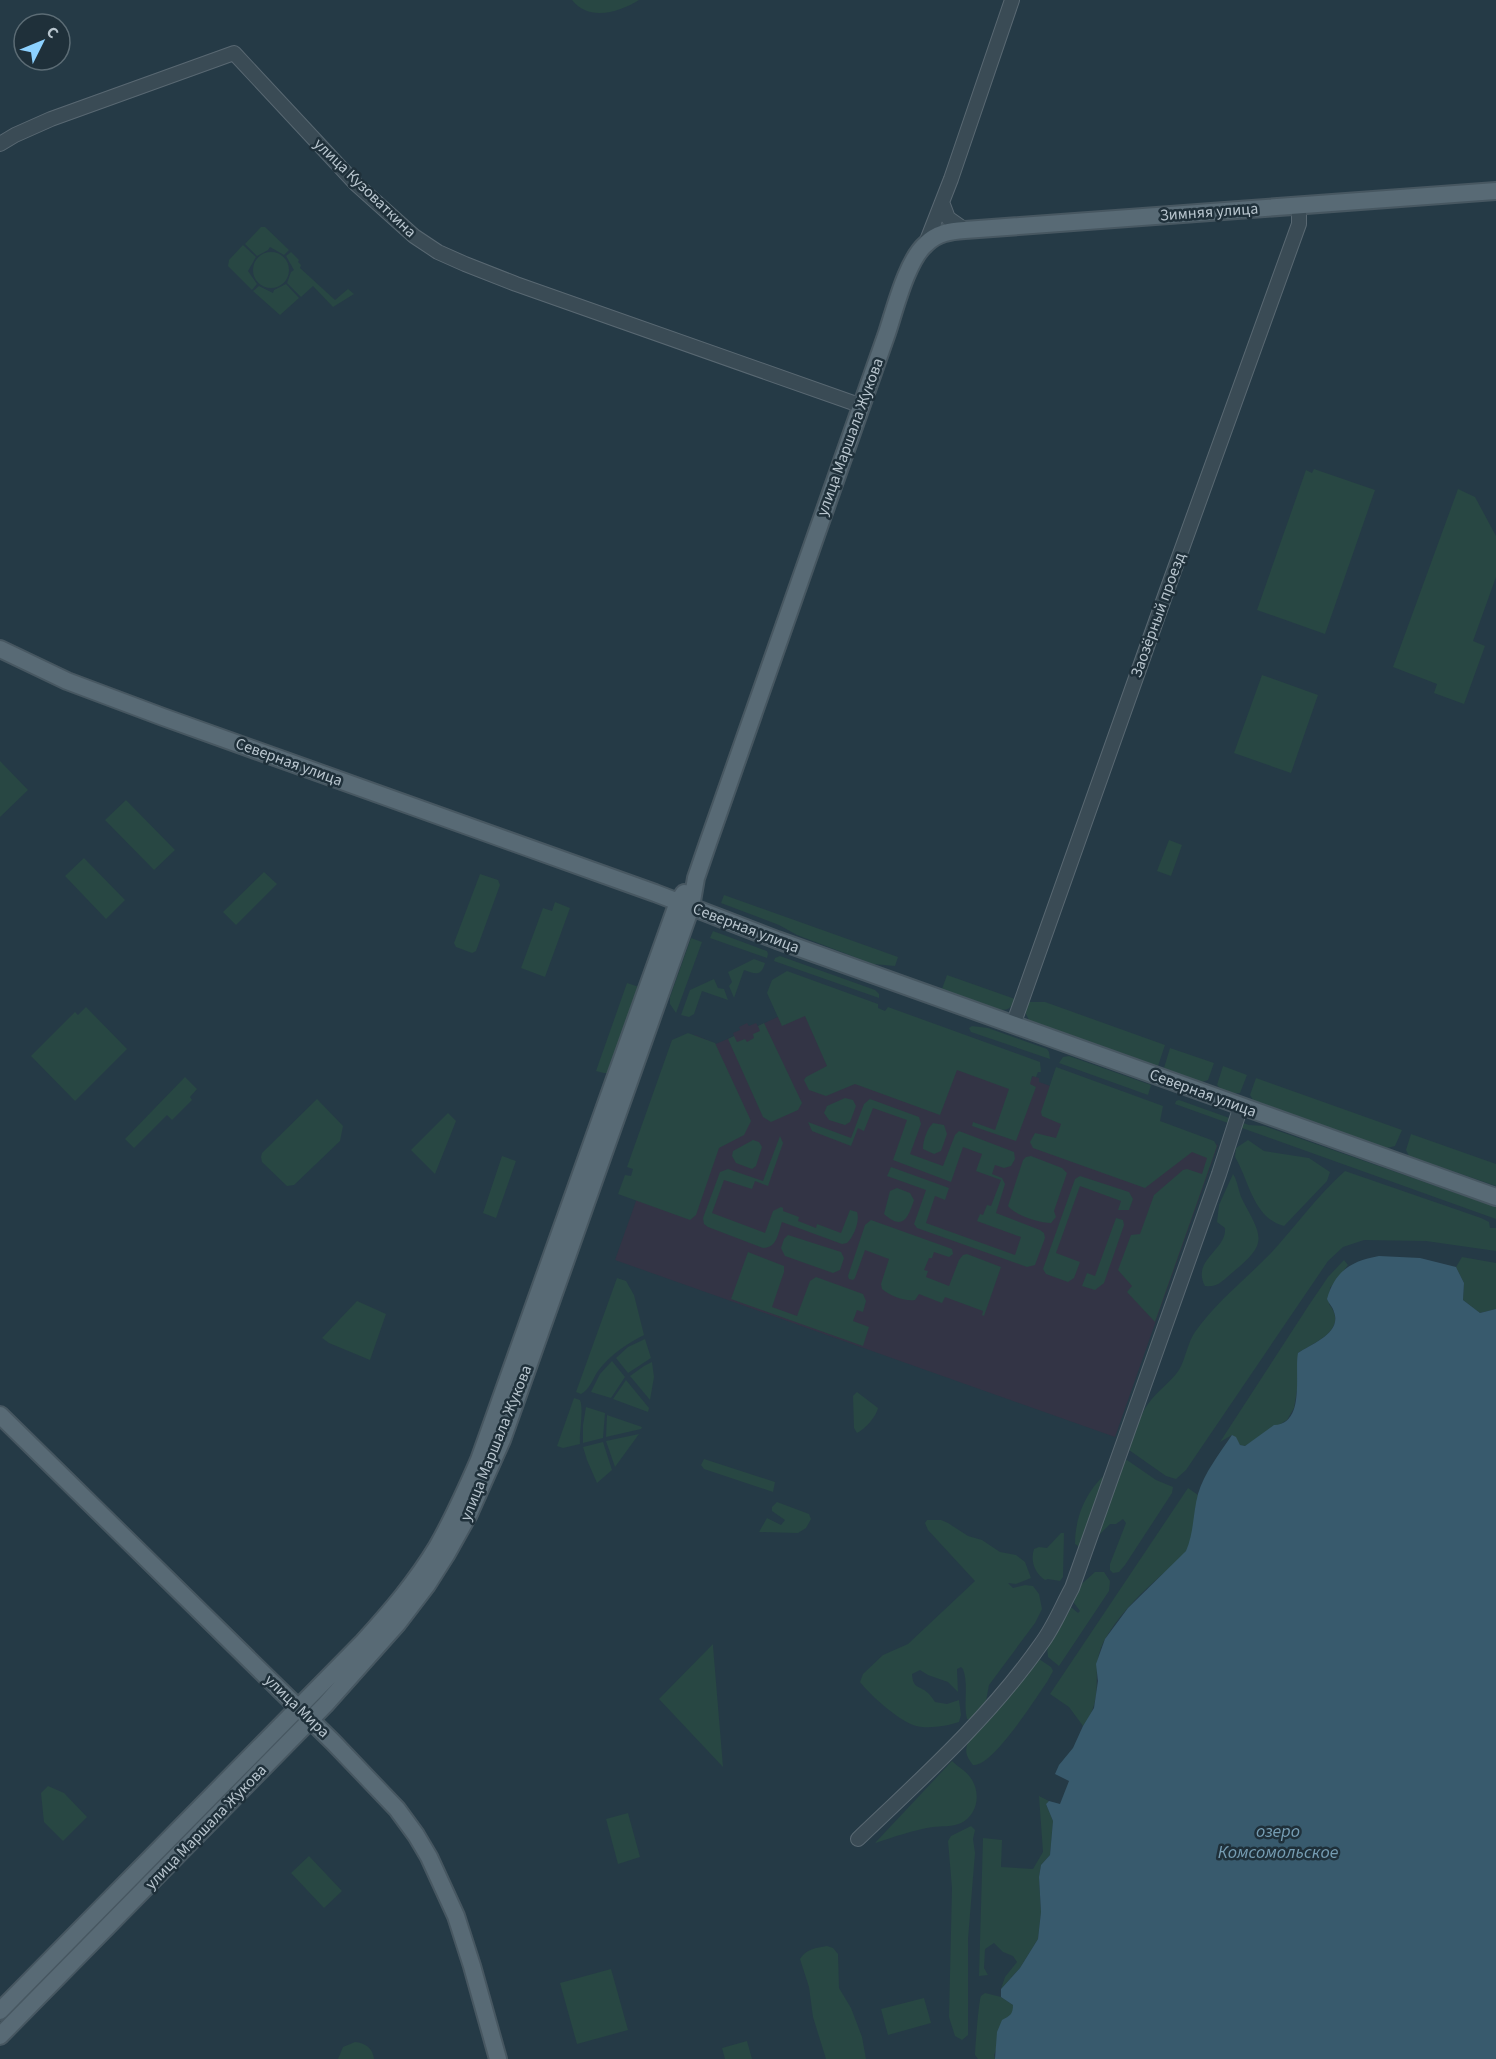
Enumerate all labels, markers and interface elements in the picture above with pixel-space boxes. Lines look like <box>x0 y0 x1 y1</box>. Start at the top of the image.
north arrow <box>12 12 72 72</box>
text: С <box>41 22 63 43</box>
street label: улица Кузоваткина <box>309 133 421 243</box>
street label: Зимняя улица <box>1159 198 1259 226</box>
street label: улица Маршала Жукова <box>811 355 889 519</box>
street label: Заозёрный проезд <box>1125 549 1191 681</box>
street label: Северная улица <box>232 732 346 792</box>
street label: Северная улица <box>690 898 802 958</box>
street label: Северная улица <box>1146 1063 1260 1123</box>
street label: улица Маршала Жукова <box>455 1362 537 1524</box>
street label: улица Мира <box>260 1669 334 1743</box>
street label: улица Маршала Жукова <box>140 1759 272 1895</box>
water label: озеро Комсомольское <box>1218 1819 1339 1865</box>

